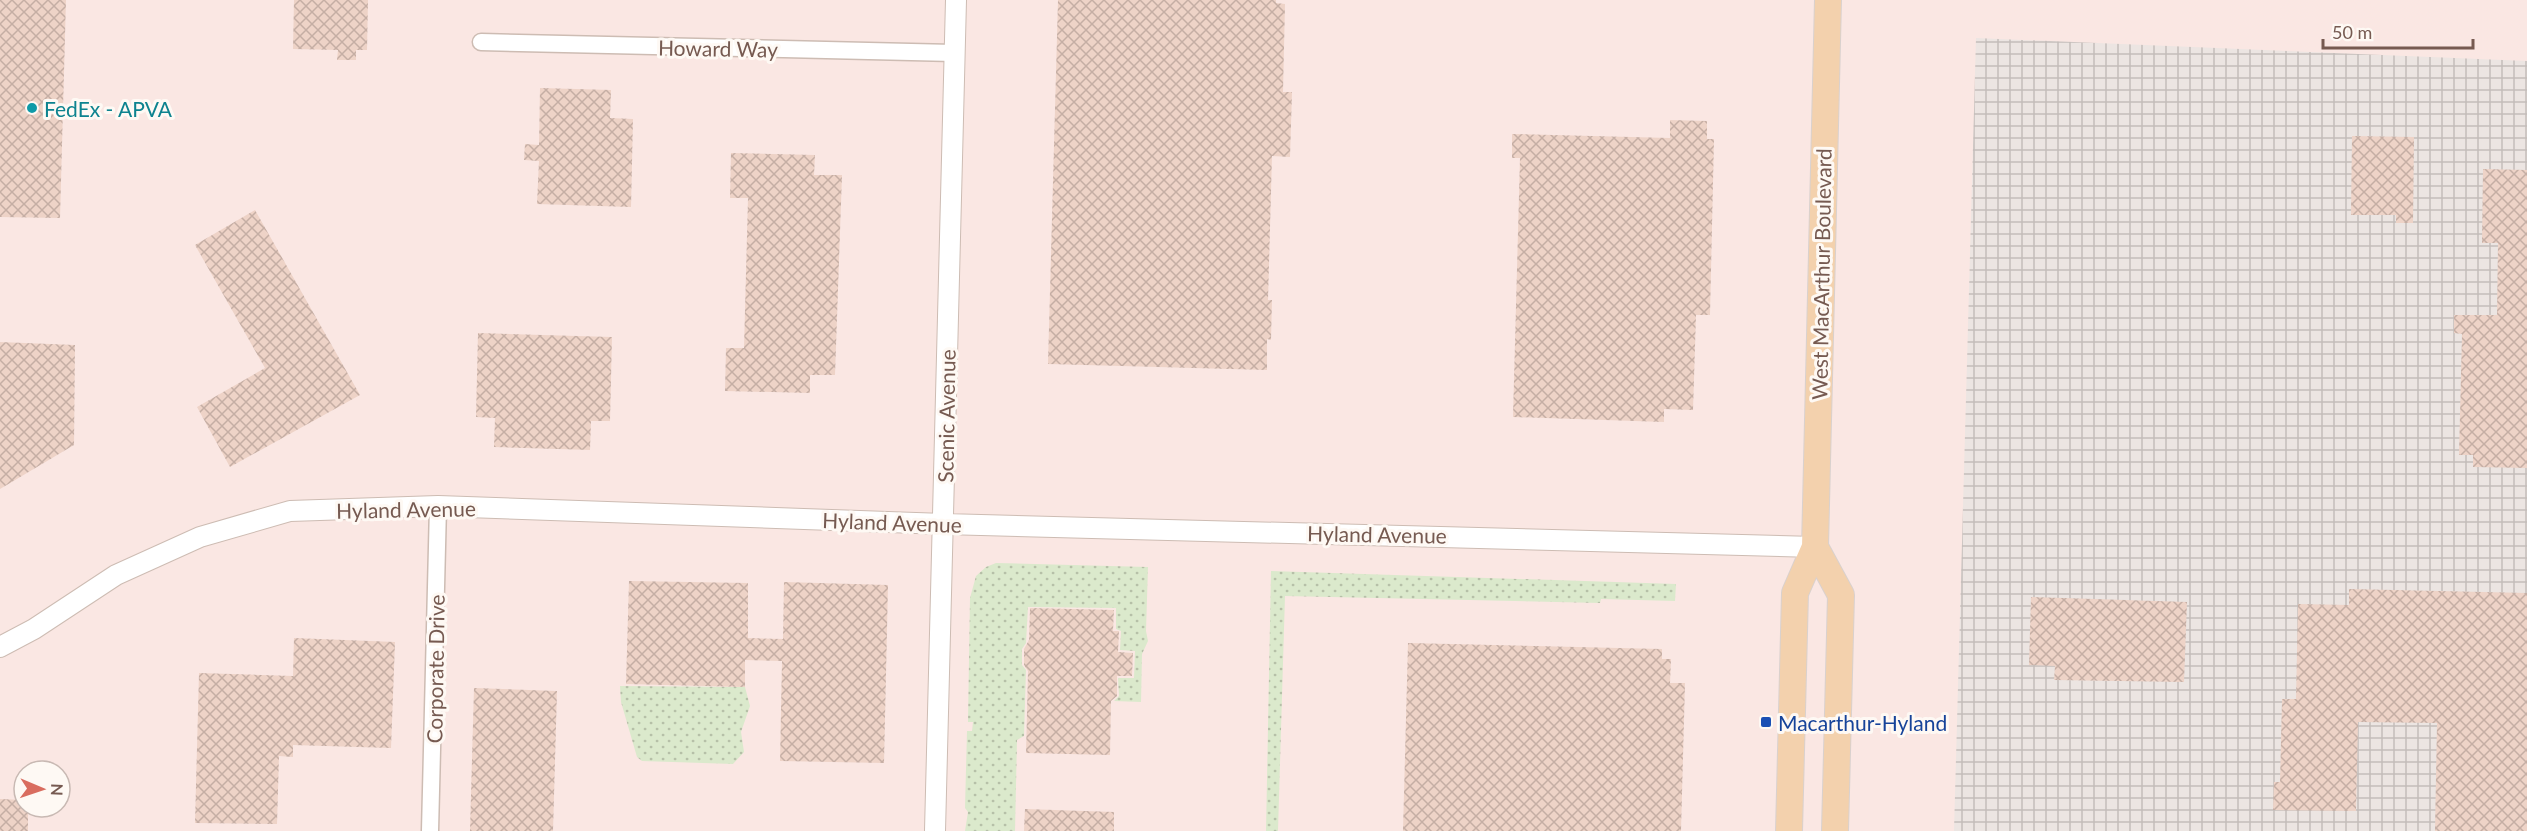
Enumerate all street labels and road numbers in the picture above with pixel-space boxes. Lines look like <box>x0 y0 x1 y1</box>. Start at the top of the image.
street label: Howard Way <box>658 34 778 62</box>
street label: West MacArthur Boulevard <box>1806 148 1836 400</box>
street label: Scenic Avenue <box>932 349 960 483</box>
street label: Hyland Avenue <box>336 495 476 523</box>
street label: Hyland Avenue <box>822 507 962 537</box>
street label: Hyland Avenue <box>1307 520 1447 548</box>
street label: Corporate Drive <box>421 594 449 744</box>

